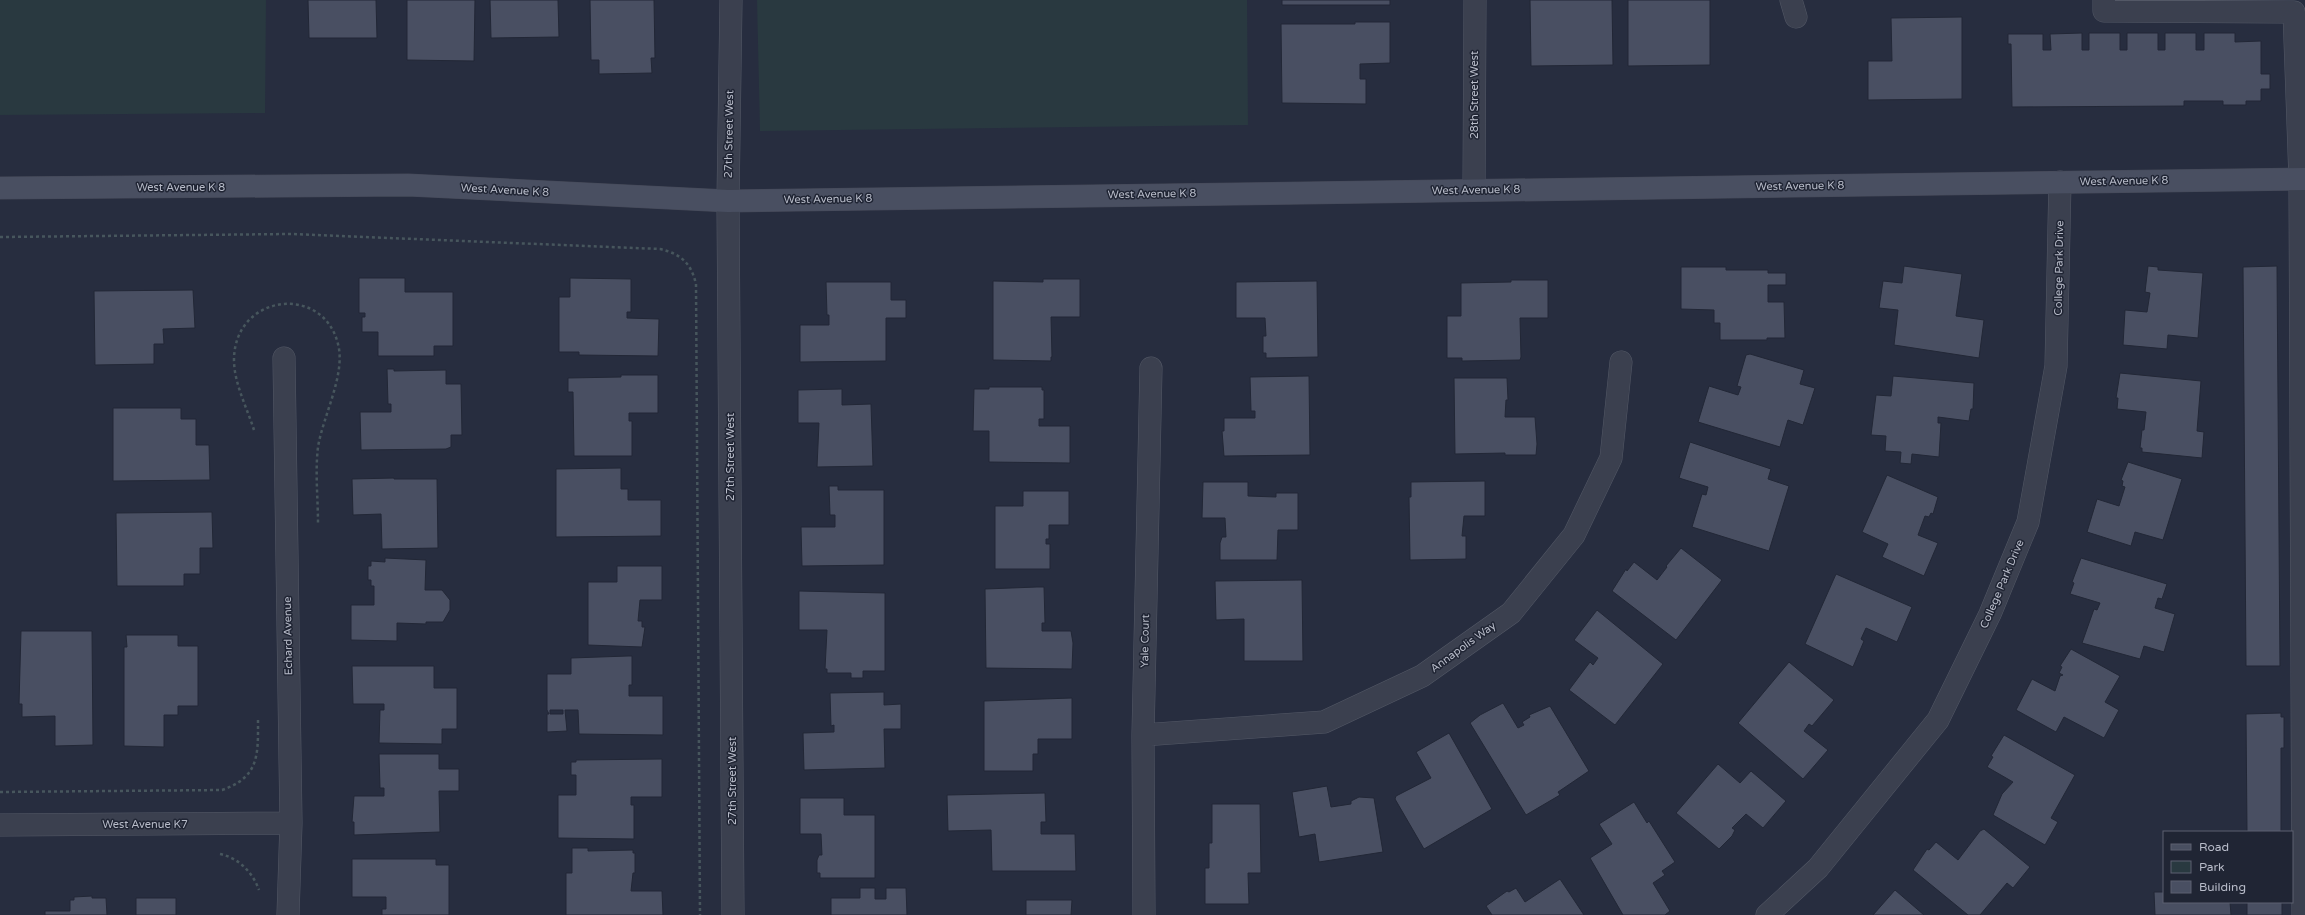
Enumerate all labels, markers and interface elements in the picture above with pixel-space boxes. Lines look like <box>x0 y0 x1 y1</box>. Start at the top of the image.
street label: 28th Street West <box>1468 51 1481 139</box>
street label: 27th Street West <box>722 90 736 178</box>
street label: West Avenue K 8 <box>2080 174 2168 188</box>
street label: West Avenue K 8 <box>1756 179 1844 193</box>
street label: West Avenue K 8 <box>137 181 225 194</box>
street label: West Avenue K 8 <box>460 181 550 199</box>
street label: West Avenue K 8 <box>1432 183 1520 197</box>
street label: West Avenue K 8 <box>1108 187 1196 201</box>
street label: West Avenue K 8 <box>784 192 872 206</box>
street label: College Park Drive <box>2052 220 2066 316</box>
street label: 27th Street West <box>724 413 737 501</box>
street label: College Park Drive <box>1977 538 2027 630</box>
street label: Echard Avenue <box>281 596 295 676</box>
street label: Yale Court <box>1138 614 1152 668</box>
street label: Annapolis Way <box>1428 619 1498 675</box>
street label: 27th Street West <box>726 737 739 825</box>
street label: West Avenue K7 <box>102 818 188 831</box>
legend <box>2163 831 2293 903</box>
text: Road <box>2199 840 2229 854</box>
text: Park <box>2199 860 2225 874</box>
text: Building <box>2199 880 2246 894</box>

